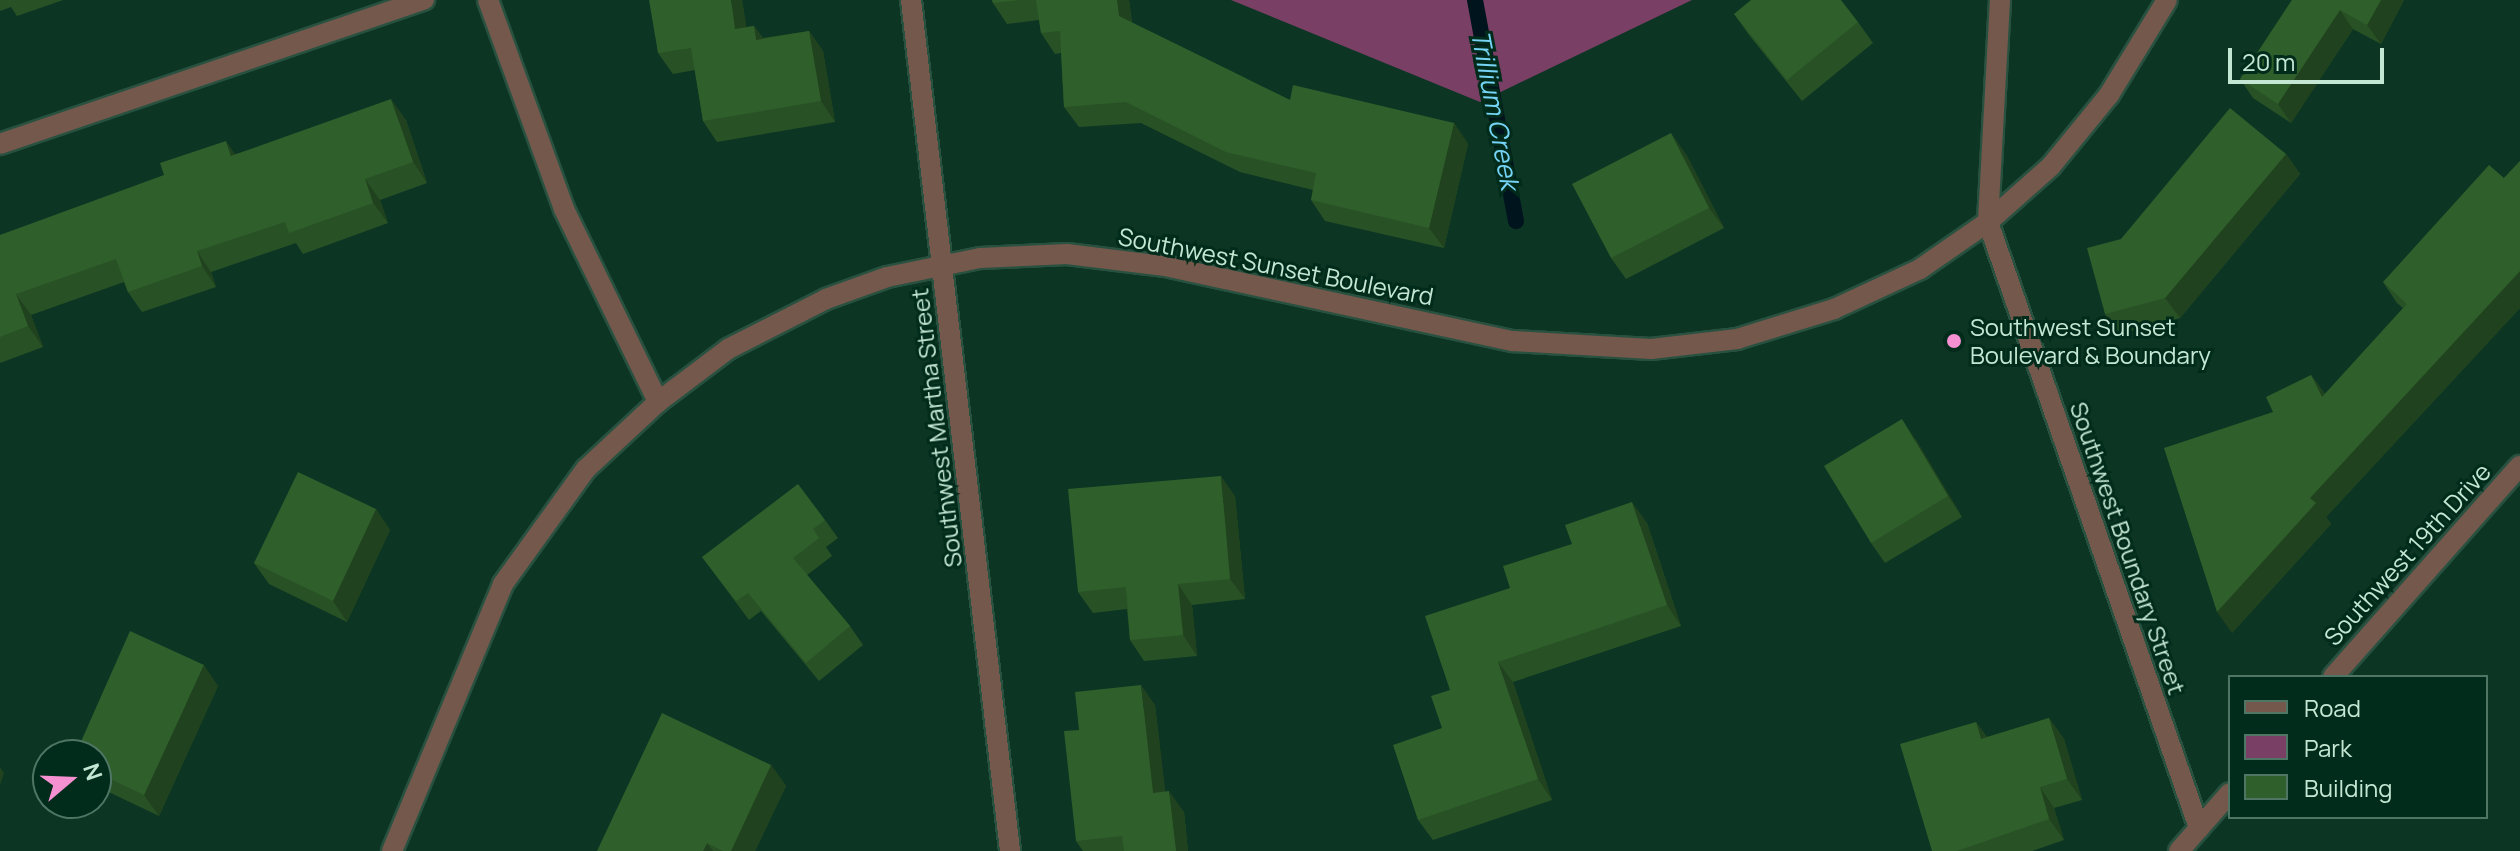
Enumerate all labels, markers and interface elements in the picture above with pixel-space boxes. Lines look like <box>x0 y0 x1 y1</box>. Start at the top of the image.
water label: Trillium Creek <box>1464 28 1526 192</box>
scale bar <box>2232 32 2388 82</box>
text: 20 m <box>2242 45 2295 78</box>
street label: Southwest Sunset Boulevard <box>1116 221 1436 311</box>
street label: Southwest Martha Street <box>905 287 967 569</box>
place label: Southwest Sunset Boulevard & Boundary <box>1970 313 2211 369</box>
marker: Southwest Sunset Boulevard & Boundary <box>1945 332 1963 350</box>
street label: Southwest Boundary Street <box>2064 398 2192 698</box>
street label: Southwest 19th Drive <box>2318 457 2496 651</box>
legend <box>2228 675 2488 819</box>
text: Road <box>2304 691 2361 724</box>
text: Park <box>2304 731 2352 764</box>
north arrow <box>32 739 112 819</box>
text: N <box>76 759 110 784</box>
text: Building <box>2304 771 2392 804</box>

